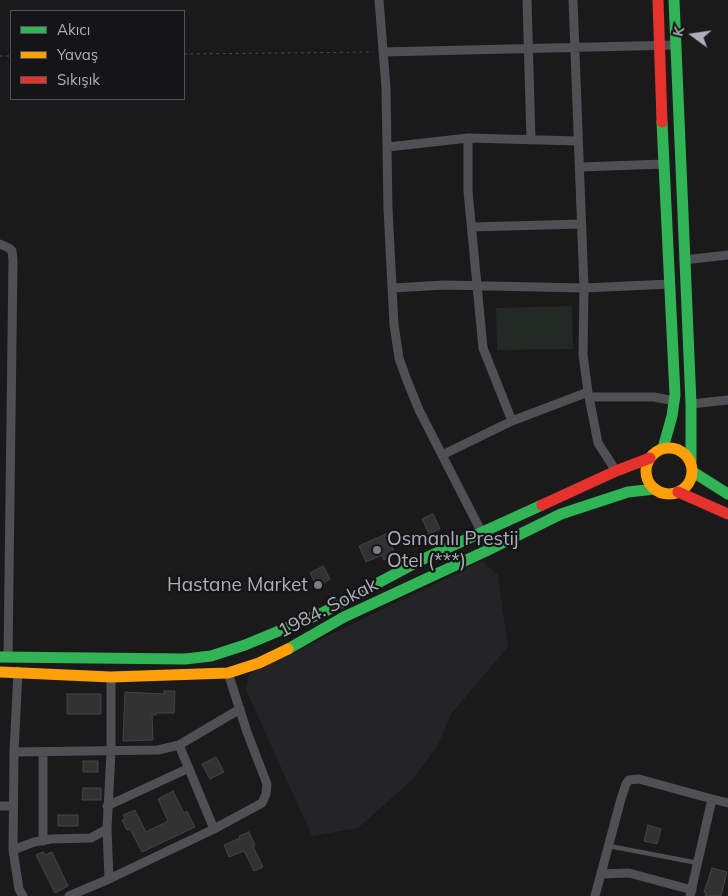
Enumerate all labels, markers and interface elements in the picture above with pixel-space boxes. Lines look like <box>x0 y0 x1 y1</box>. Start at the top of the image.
legend <box>10 10 185 100</box>
north arrow <box>668 10 718 60</box>
text: Akıcı <box>57 20 90 39</box>
text: K <box>669 25 688 38</box>
text: Yavaş <box>57 45 98 64</box>
text: Sıkışık <box>57 70 100 89</box>
place label: Osmanlı Prestij Otel (***) <box>387 528 519 572</box>
marker: Osmanlı Prestij Otel (***) <box>371 544 383 556</box>
street label: 1984. Sokak <box>275 573 381 643</box>
place label: Hastane Market <box>167 574 308 596</box>
marker: Hastane Market <box>312 579 324 591</box>

